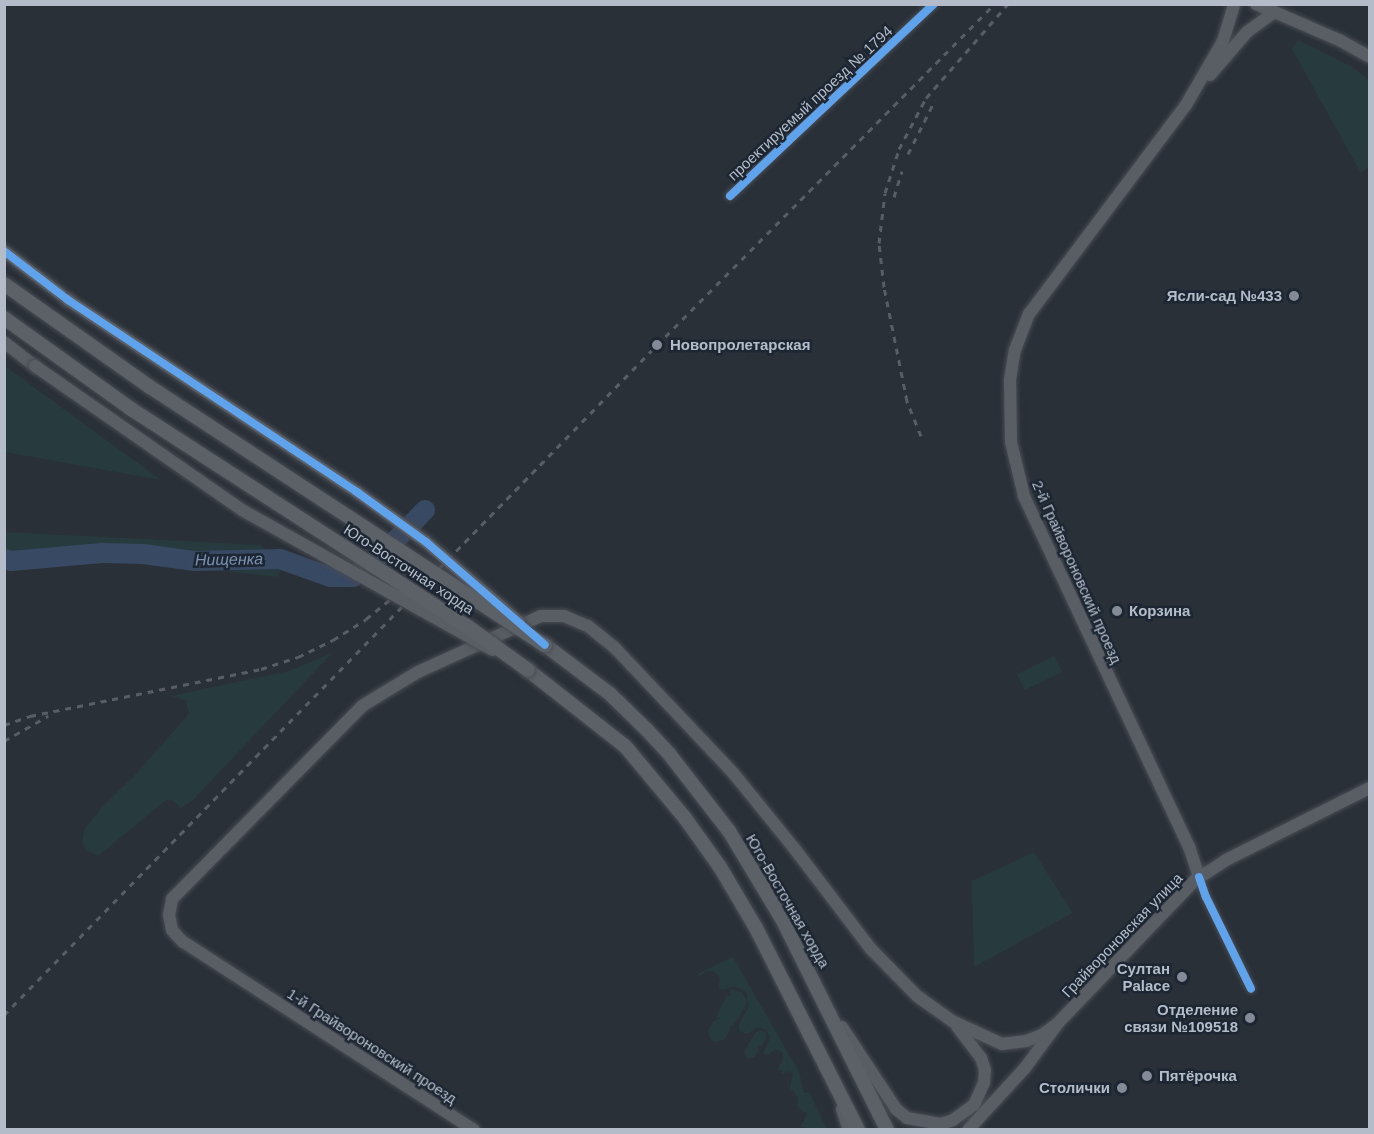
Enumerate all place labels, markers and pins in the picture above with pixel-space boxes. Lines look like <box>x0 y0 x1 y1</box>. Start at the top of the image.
place label: Ясли-сад №433 <box>1167 287 1282 305</box>
marker: Ясли-сад №433 <box>1287 289 1301 303</box>
marker: Новопролетарская <box>648 336 666 354</box>
place label: Новопролетарская <box>670 336 810 354</box>
place label: Корзина <box>1129 602 1190 620</box>
marker: Корзина <box>1110 604 1124 618</box>
place label: Султан Palace <box>1117 959 1170 994</box>
marker: Султан Palace <box>1175 970 1189 984</box>
place label: Отделение связи №109518 <box>1124 1000 1238 1035</box>
marker: Отделение связи №109518 <box>1243 1011 1257 1025</box>
place label: Пятёрочка <box>1159 1067 1237 1085</box>
marker: Пятёрочка <box>1140 1069 1154 1083</box>
place label: Столички <box>1039 1079 1110 1097</box>
marker: Столички <box>1115 1081 1129 1095</box>

